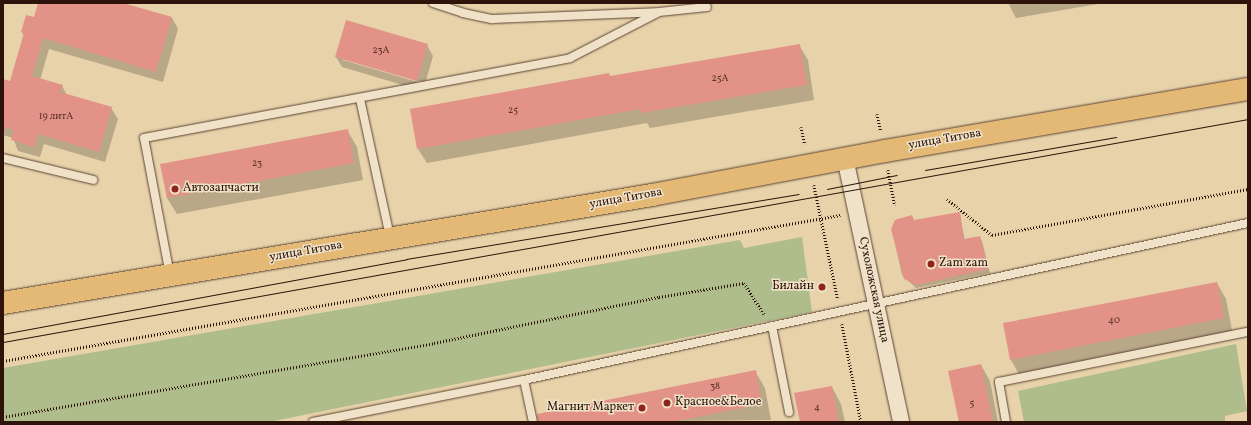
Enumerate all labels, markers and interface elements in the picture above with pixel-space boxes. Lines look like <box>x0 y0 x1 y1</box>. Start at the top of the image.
house number: 23А <box>372 45 390 57</box>
house number: 25А <box>711 73 729 85</box>
house number: 25 <box>508 105 518 117</box>
house number: 19 литА <box>39 111 73 123</box>
street label: улица Титова <box>907 126 983 154</box>
house number: 23 <box>252 158 262 170</box>
place label: Автозапчасти <box>183 182 259 196</box>
marker: Автозапчасти <box>170 184 180 194</box>
street label: улица Титова <box>588 185 664 213</box>
street label: Сухоложская улица <box>855 236 891 344</box>
street label: улица Титова <box>268 238 344 266</box>
place label: Zam zam <box>939 257 988 271</box>
marker: Zam zam <box>926 259 936 269</box>
place label: Билайн <box>772 280 814 294</box>
marker: Билайн <box>817 282 827 292</box>
house number: 40 <box>1108 315 1120 327</box>
house number: 38 <box>710 381 720 393</box>
place label: Красное&Белое <box>675 396 761 410</box>
marker: Красное&Белое <box>662 398 672 408</box>
house number: 5 <box>970 398 974 410</box>
place label: Магнит Маркет <box>547 401 634 415</box>
house number: 4 <box>814 402 820 414</box>
marker: Магнит Маркет <box>637 403 647 413</box>

